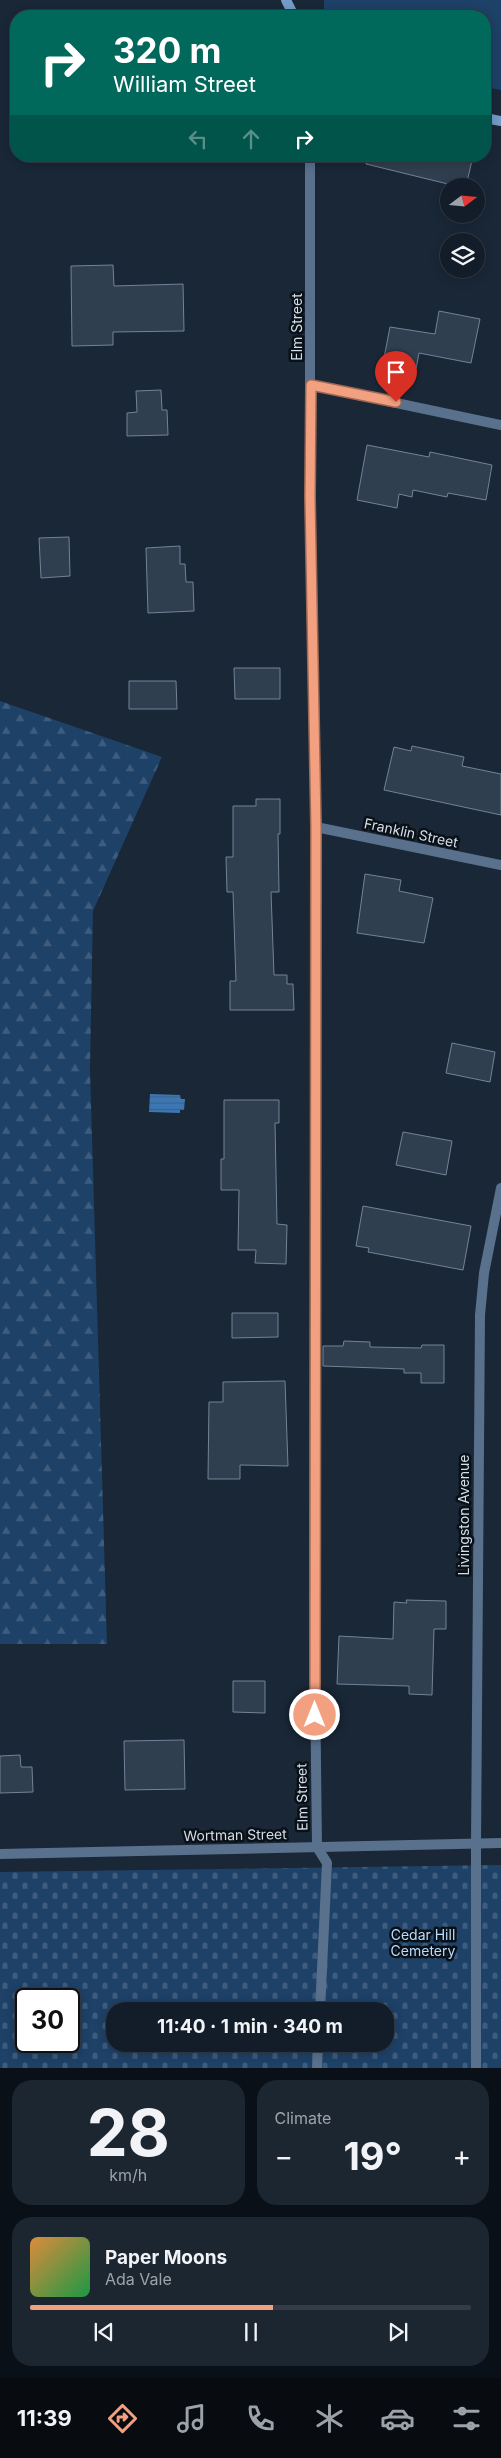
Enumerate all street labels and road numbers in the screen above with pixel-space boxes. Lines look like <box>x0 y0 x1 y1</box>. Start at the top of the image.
street label: Elm Street <box>288 293 305 361</box>
street label: Franklin Street <box>363 814 460 851</box>
street label: Livingston Avenue <box>455 1454 472 1576</box>
street label: Elm Street <box>292 1763 311 1831</box>
street label: Wortman Street <box>183 1825 287 1844</box>

